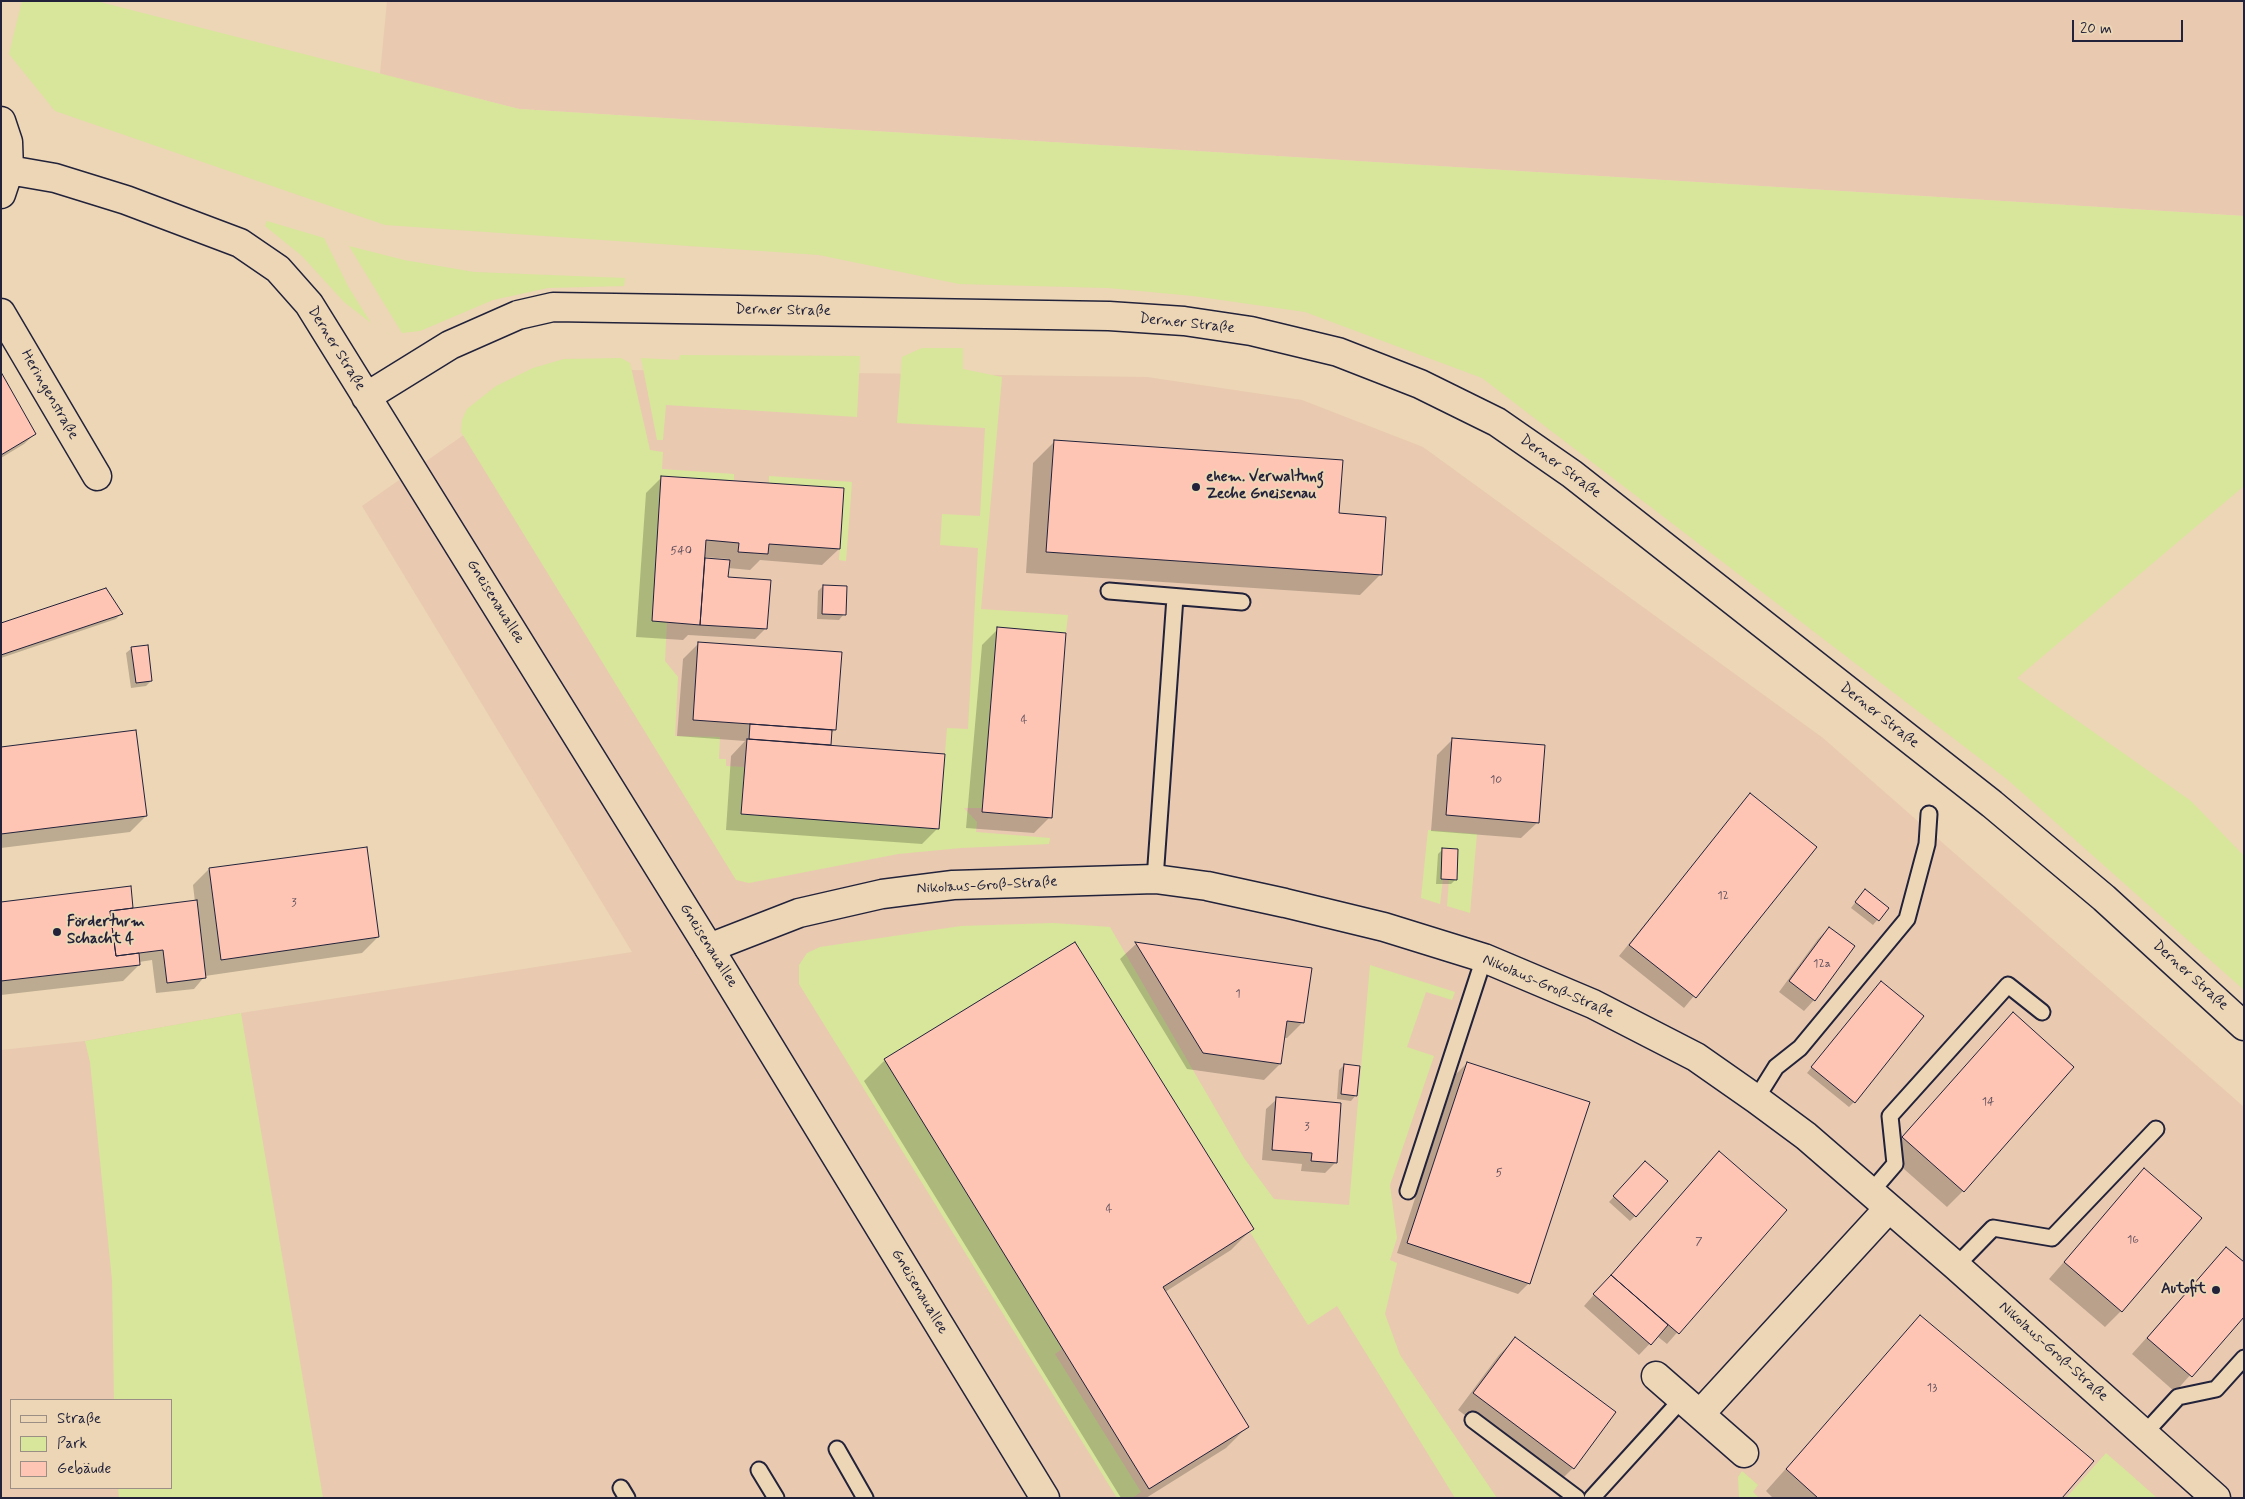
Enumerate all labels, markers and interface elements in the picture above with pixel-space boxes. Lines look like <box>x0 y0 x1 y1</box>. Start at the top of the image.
scale bar <box>2075 10 2186 42</box>
text: 20 m <box>2080 19 2112 39</box>
street label: Derner Straße <box>735 301 831 321</box>
street label: Derner Straße <box>303 304 369 394</box>
street label: Derner Straße <box>1138 310 1236 338</box>
street label: Heringenstraße <box>16 347 82 443</box>
street label: Derner Straße <box>1516 432 1604 502</box>
place label: ehem. Verwaltung Zeche Gneisenau <box>1206 469 1324 504</box>
marker: ehem. Verwaltung Zeche Gneisenau <box>1190 481 1202 493</box>
house number: 540 <box>670 544 692 558</box>
street label: Gneisenauallee <box>462 557 528 647</box>
street label: Derner Straße <box>1836 679 1922 753</box>
house number: 4 <box>1021 713 1027 727</box>
house number: 10 <box>1490 773 1502 787</box>
street label: Nikolaus-Groß-Straße <box>916 873 1058 899</box>
house number: 12 <box>1717 889 1729 903</box>
house number: 3 <box>291 896 297 910</box>
street label: Gneisenauallee <box>675 901 741 991</box>
place label: Förderturm Schacht 4 <box>67 914 145 949</box>
marker: Förderturm Schacht 4 <box>51 926 63 938</box>
street label: Derner Straße <box>2148 937 2232 1015</box>
street label: Nikolaus-Groß-Straße <box>1480 951 1616 1023</box>
house number: 12a <box>1813 957 1831 971</box>
house number: 1 <box>1235 987 1241 1001</box>
house number: 14 <box>1982 1095 1994 1109</box>
house number: 3 <box>1304 1120 1310 1134</box>
house number: 5 <box>1495 1166 1503 1180</box>
house number: 4 <box>1106 1202 1112 1216</box>
house number: 16 <box>2127 1233 2139 1247</box>
house number: 7 <box>1695 1235 1703 1249</box>
street label: Gneisenauallee <box>887 1246 951 1338</box>
place label: Autofit <box>2161 1281 2206 1299</box>
marker: Autofit <box>2210 1284 2222 1296</box>
street label: Nikolaus-Groß-Straße <box>1995 1298 2111 1406</box>
house number: 13 <box>1927 1381 1937 1395</box>
legend <box>10 1399 172 1489</box>
text: Straße <box>57 1409 101 1429</box>
text: Park <box>57 1434 87 1454</box>
text: Gebäude <box>57 1459 111 1479</box>

